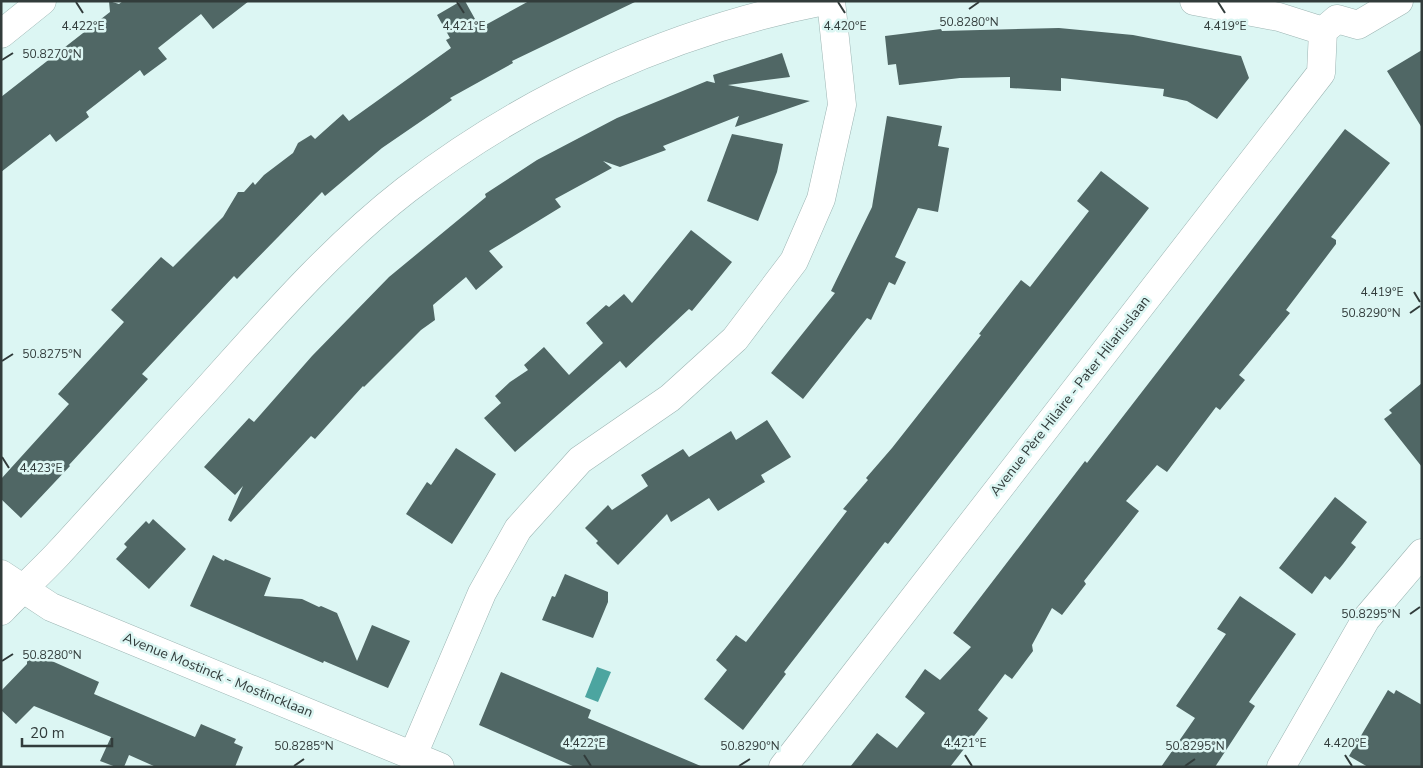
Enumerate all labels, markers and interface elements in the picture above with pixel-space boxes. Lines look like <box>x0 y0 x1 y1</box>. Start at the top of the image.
text: 50.8280°N <box>939 14 999 30</box>
text: 4.422°E <box>62 18 104 34</box>
text: 4.421°E <box>443 18 485 34</box>
text: 4.420°E <box>824 18 866 34</box>
text: 4.419°E <box>1204 18 1246 34</box>
text: 50.8270°N <box>22 46 82 62</box>
text: 4.419°E <box>1361 284 1403 300</box>
street label: Avenue Père Hilaire - Pater Hilariuslaan <box>986 292 1154 500</box>
text: 50.8290°N <box>1341 305 1401 321</box>
text: 50.8275°N <box>22 346 82 362</box>
text: 4.423°E <box>20 460 62 476</box>
text: 50.8295°N <box>1341 606 1401 622</box>
street label: Avenue Mostinck - Mostincklaan <box>120 628 316 722</box>
text: 50.8280°N <box>22 647 82 663</box>
scale bar <box>22 716 112 748</box>
text: 20 m <box>30 723 65 743</box>
text: 4.422°E <box>563 735 605 751</box>
text: 4.421°E <box>944 735 986 751</box>
text: 4.420°E <box>1324 735 1366 751</box>
text: 50.8285°N <box>274 738 334 754</box>
text: 50.8290°N <box>720 738 780 754</box>
text: 50.8295°N <box>1165 738 1225 754</box>

